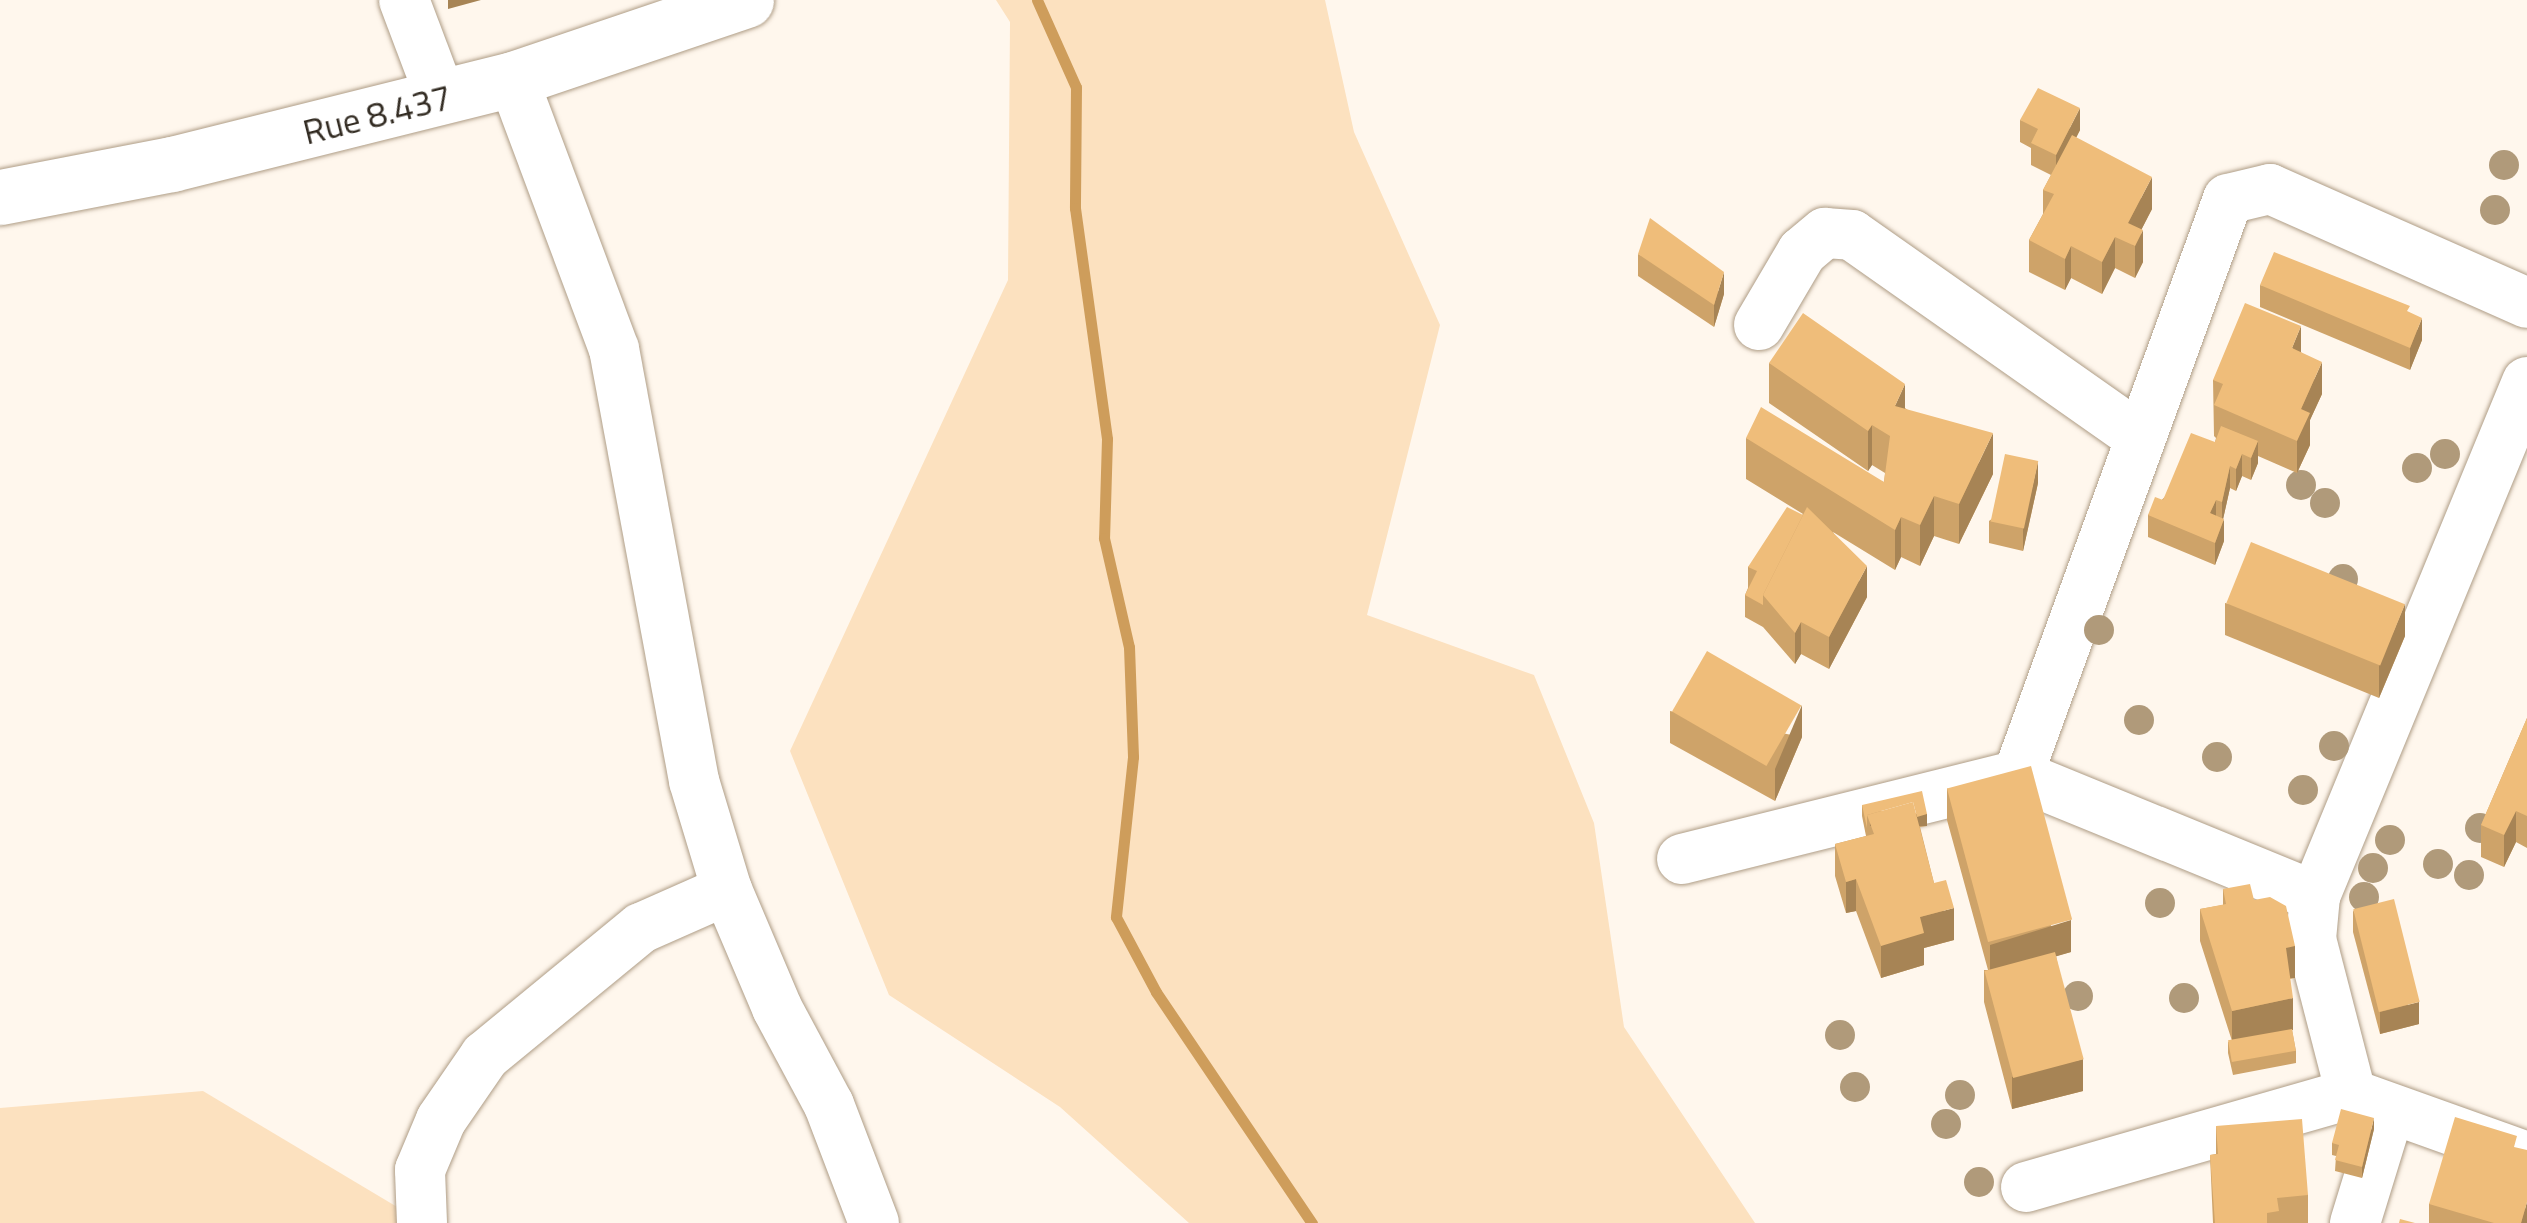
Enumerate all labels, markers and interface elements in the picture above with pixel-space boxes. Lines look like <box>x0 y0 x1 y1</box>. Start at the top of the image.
street label: Rue 8.437 <box>298 75 456 153</box>

